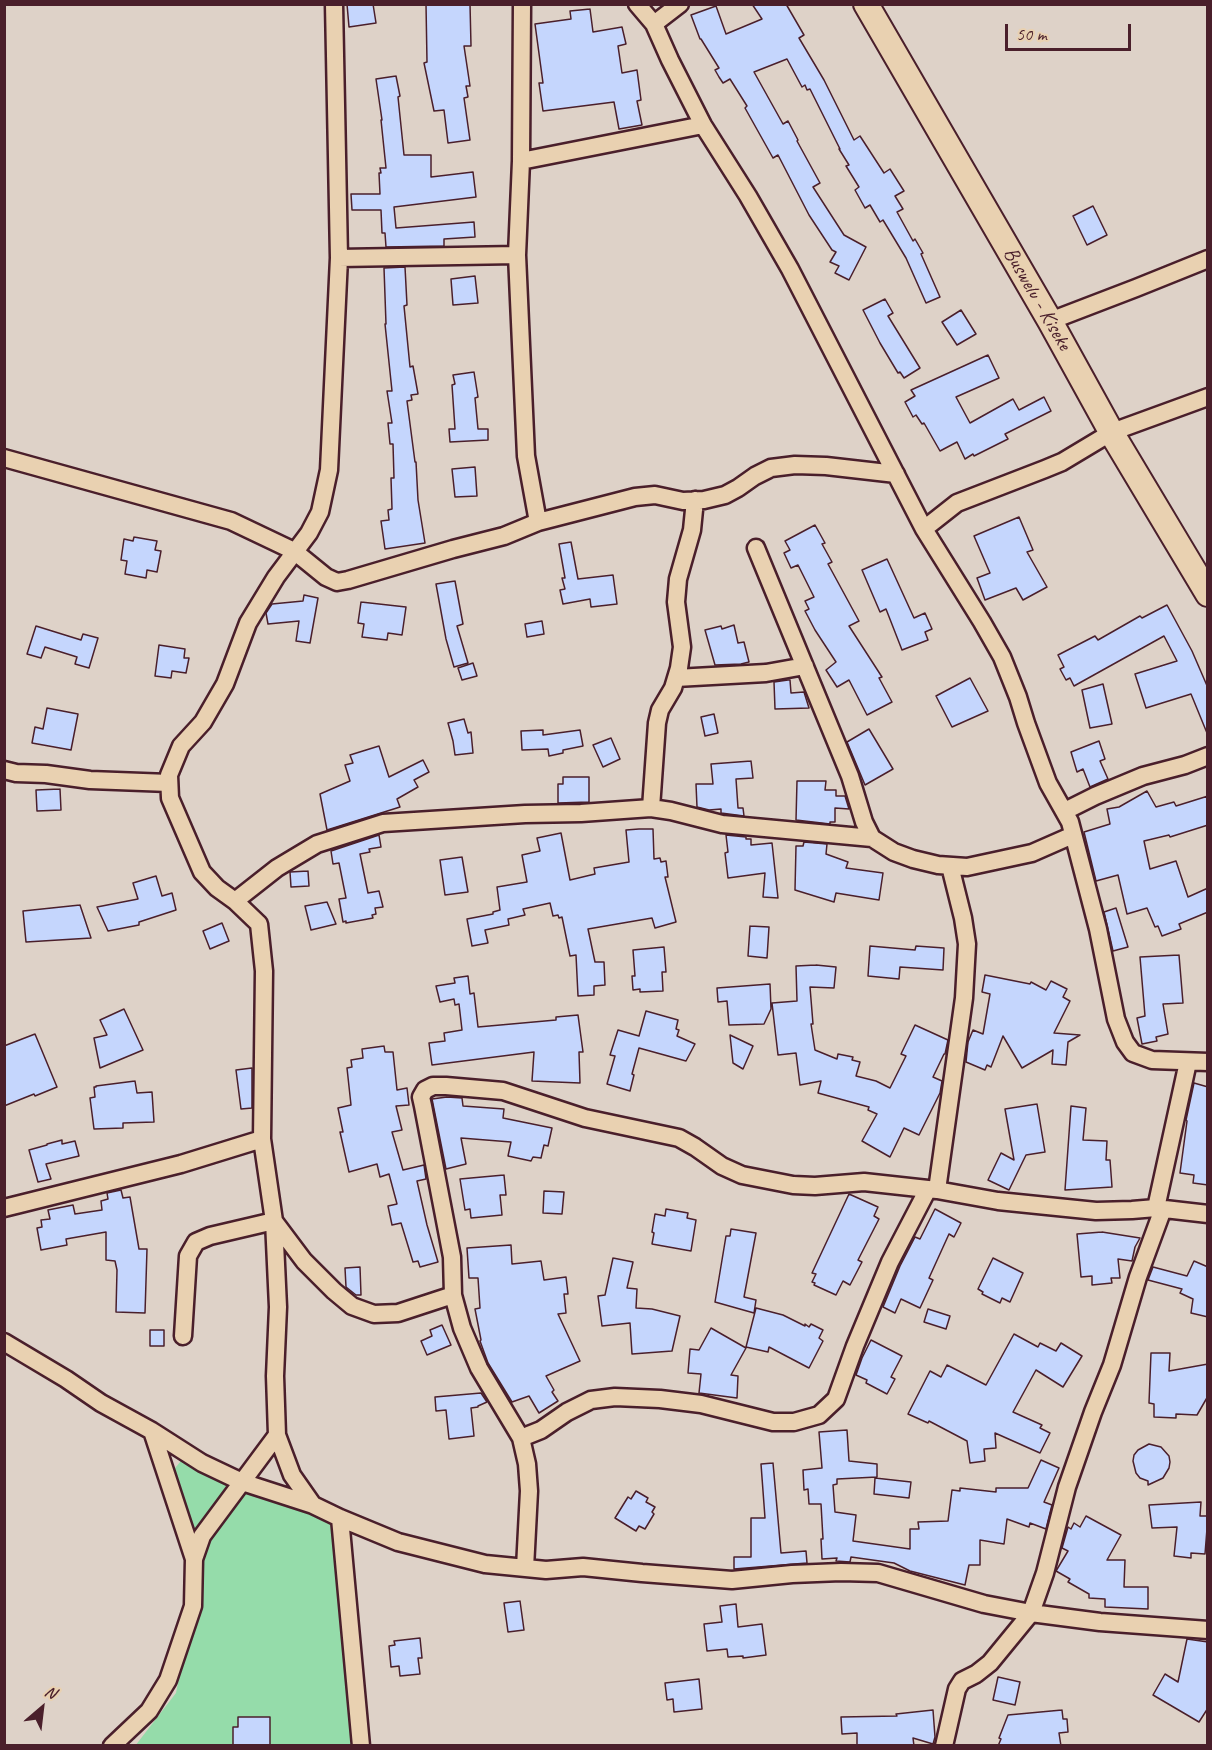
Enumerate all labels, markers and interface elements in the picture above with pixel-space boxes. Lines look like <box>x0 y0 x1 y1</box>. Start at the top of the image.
scale bar <box>1008 12 1134 50</box>
text: 50 m <box>1016 23 1047 45</box>
street label: Buswelu - Kiseke <box>997 243 1077 355</box>
north arrow <box>12 1678 72 1738</box>
text: N <box>41 1681 60 1703</box>

